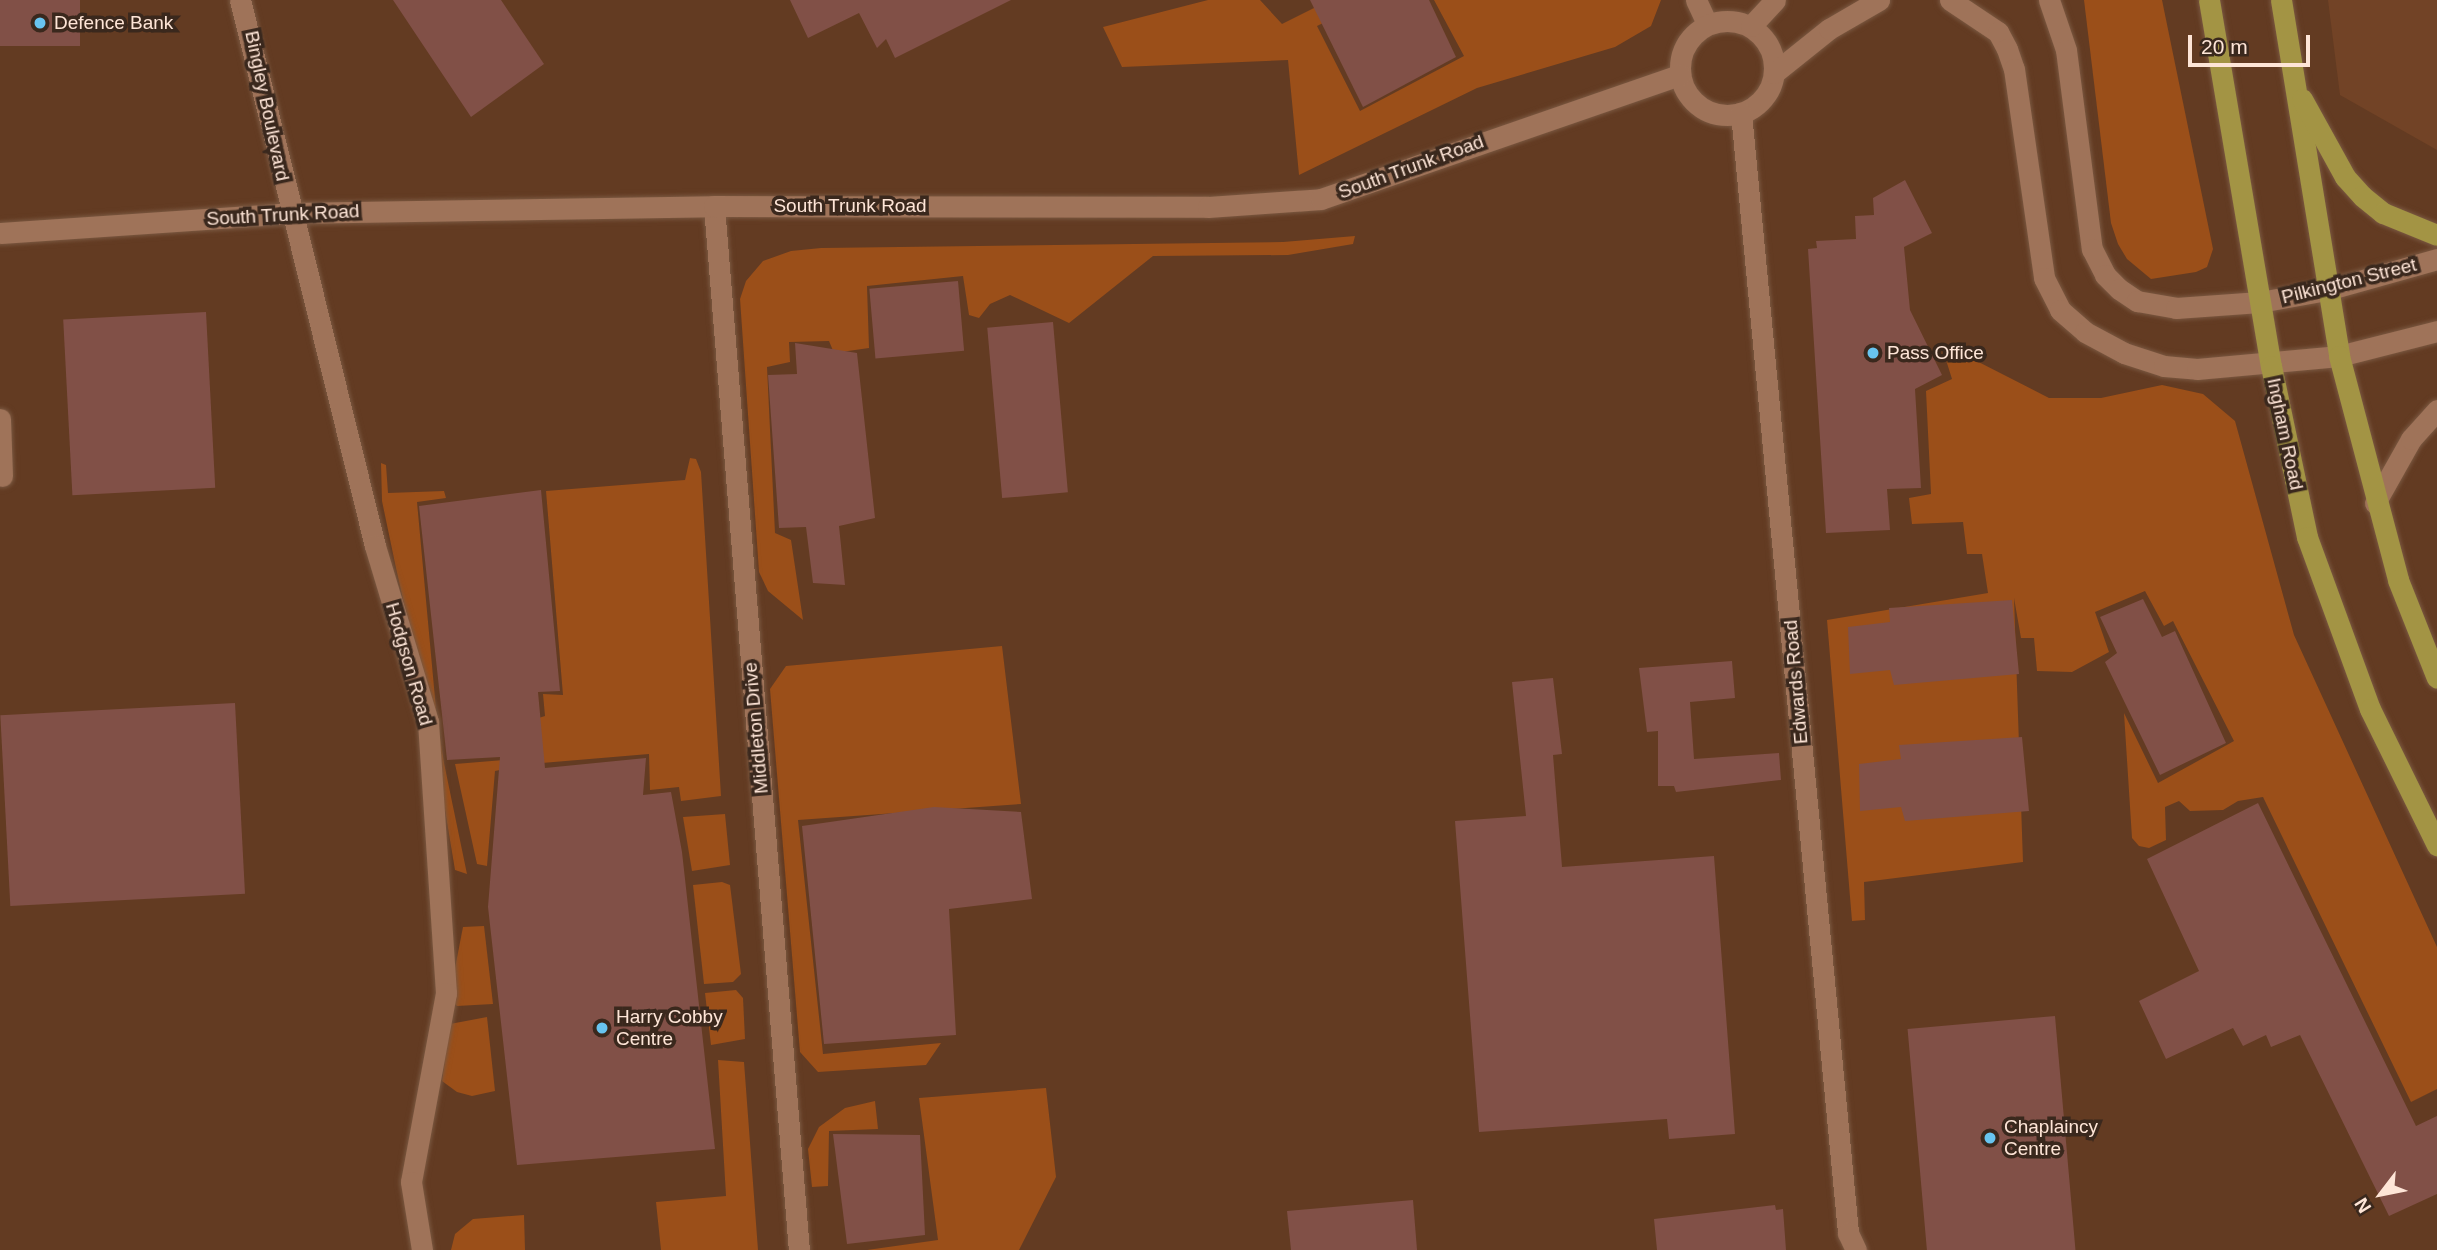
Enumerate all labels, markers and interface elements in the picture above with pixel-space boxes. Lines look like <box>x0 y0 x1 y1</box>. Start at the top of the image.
place label: Defence Bank <box>54 12 173 34</box>
marker: Defence Bank <box>32 15 48 31</box>
scale bar <box>2192 21 2314 65</box>
street label: Bingley Boulevard <box>240 29 294 183</box>
text: 20 m <box>2201 35 2248 58</box>
street label: South Trunk Road <box>1335 130 1487 204</box>
street label: South Trunk Road <box>773 195 927 217</box>
street label: South Trunk Road <box>206 200 360 230</box>
street label: Pilkington Street <box>2279 253 2419 309</box>
place label: Pass Office <box>1887 342 1984 364</box>
marker: Pass Office <box>1865 345 1881 361</box>
street label: Ingham Road <box>2262 376 2308 492</box>
street label: Hodgson Road <box>381 600 437 728</box>
street label: Edwards Road <box>1779 619 1813 745</box>
street label: Middleton Drive <box>739 661 773 795</box>
place label: Harry Cobby Centre <box>616 1006 723 1050</box>
marker: Harry Cobby Centre <box>594 1020 610 1036</box>
place label: Chaplaincy Centre <box>2004 1116 2098 1160</box>
marker: Chaplaincy Centre <box>1982 1130 1998 1146</box>
north arrow <box>2346 1159 2416 1229</box>
text: N <box>2350 1194 2375 1217</box>

